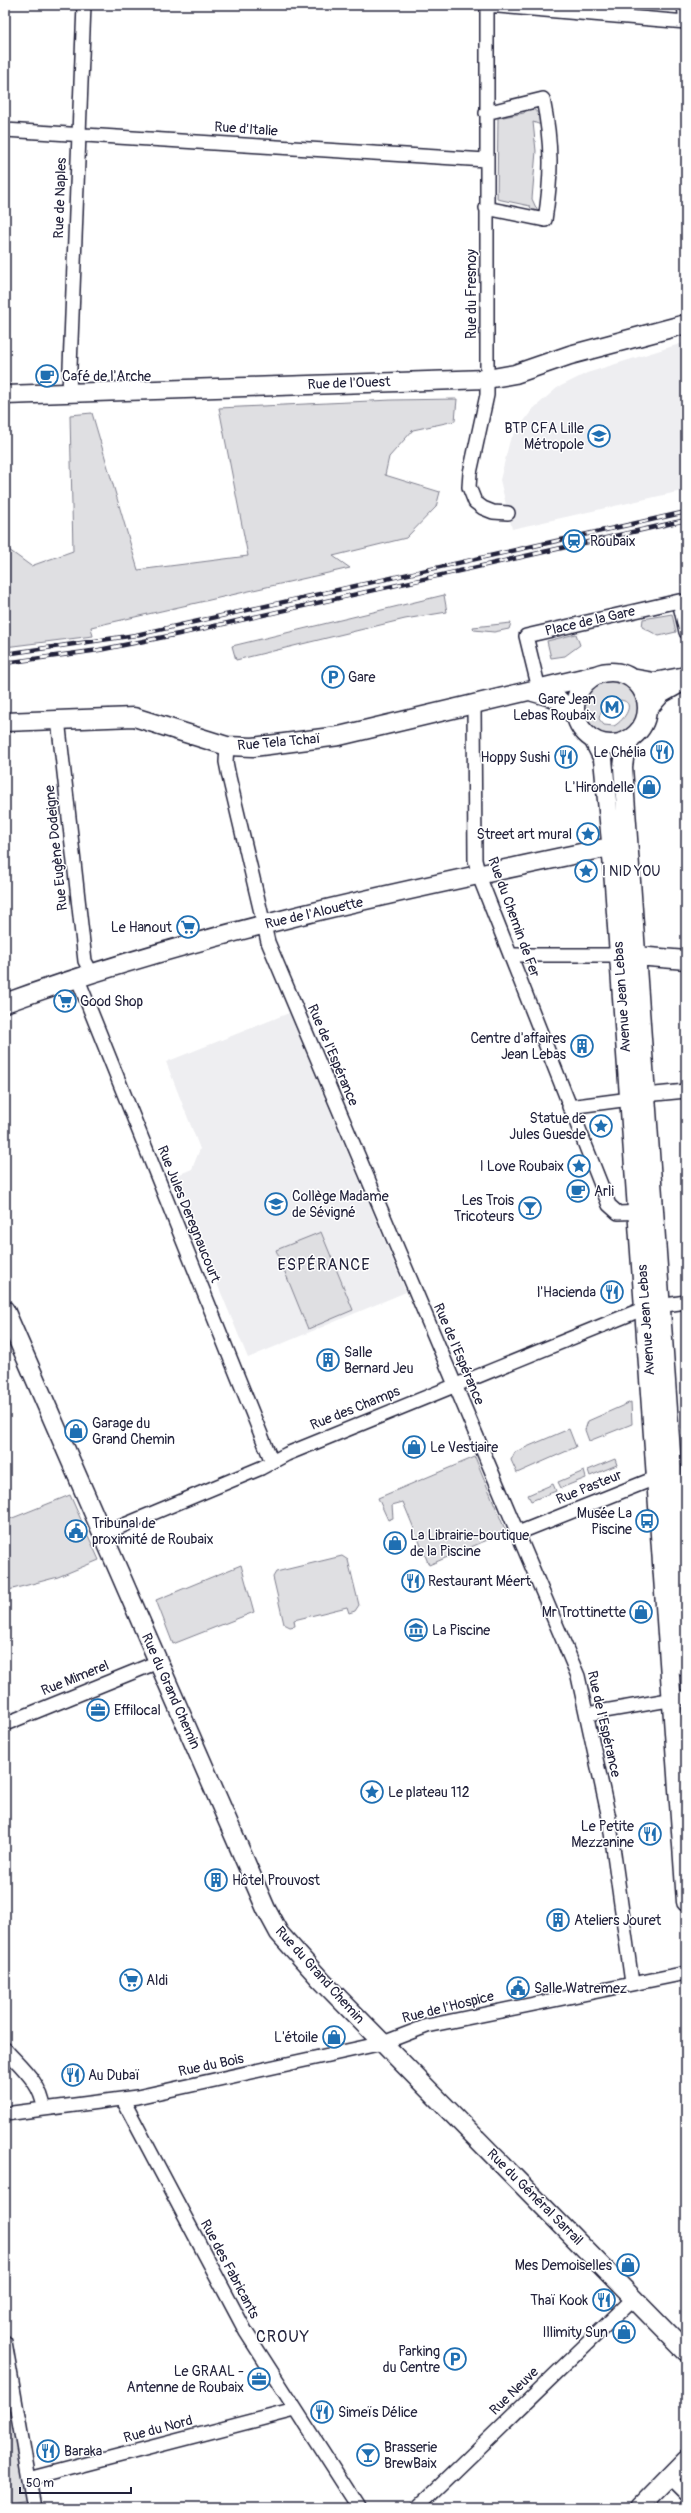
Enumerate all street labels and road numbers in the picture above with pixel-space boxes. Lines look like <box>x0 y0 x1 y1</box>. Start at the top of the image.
street label: Rue d'Italie <box>214 118 278 140</box>
street label: Rue de Naples <box>50 156 70 239</box>
street label: Rue du Fresnoy <box>463 249 480 339</box>
street label: Rue de l'Ouest <box>307 373 391 393</box>
street label: Place de la Gare <box>543 602 637 640</box>
street label: Rue Tela Tchaï <box>237 730 321 754</box>
street label: Rue Eugène Dodeigne <box>41 784 71 912</box>
street label: Rue du Chemin de Fer <box>484 855 544 979</box>
street label: Rue de l'Alouette <box>263 893 365 933</box>
street label: Avenue Jean Lebas <box>610 940 634 1053</box>
street label: Rue de l'Espérance <box>304 1002 362 1108</box>
street label: Rue Jules Deregnaucourt <box>154 1143 224 1285</box>
street label: Avenue Jean Lebas <box>634 1263 658 1376</box>
street label: Rue de l'Espérance <box>430 1301 488 1407</box>
street label: Rue des Champs <box>308 1382 403 1434</box>
street label: Rue Pasteur <box>554 1466 624 1508</box>
street label: Rue du Grand Chemin <box>138 1630 204 1752</box>
street label: Rue Mimerel <box>39 1657 111 1699</box>
street label: Rue de l'Espérance <box>583 1669 625 1779</box>
street label: Rue du Grand Chemin <box>272 1923 368 2027</box>
street label: Rue de l'Hospice <box>400 1987 496 2027</box>
street label: Rue du Bois <box>177 2050 246 2080</box>
street label: Rue du Général Sarrail <box>483 2145 587 2249</box>
street label: Rue des Fabricants <box>197 2217 264 2322</box>
street label: Rue Neuve <box>486 2363 542 2419</box>
street label: Rue du Nord <box>122 2412 194 2446</box>

